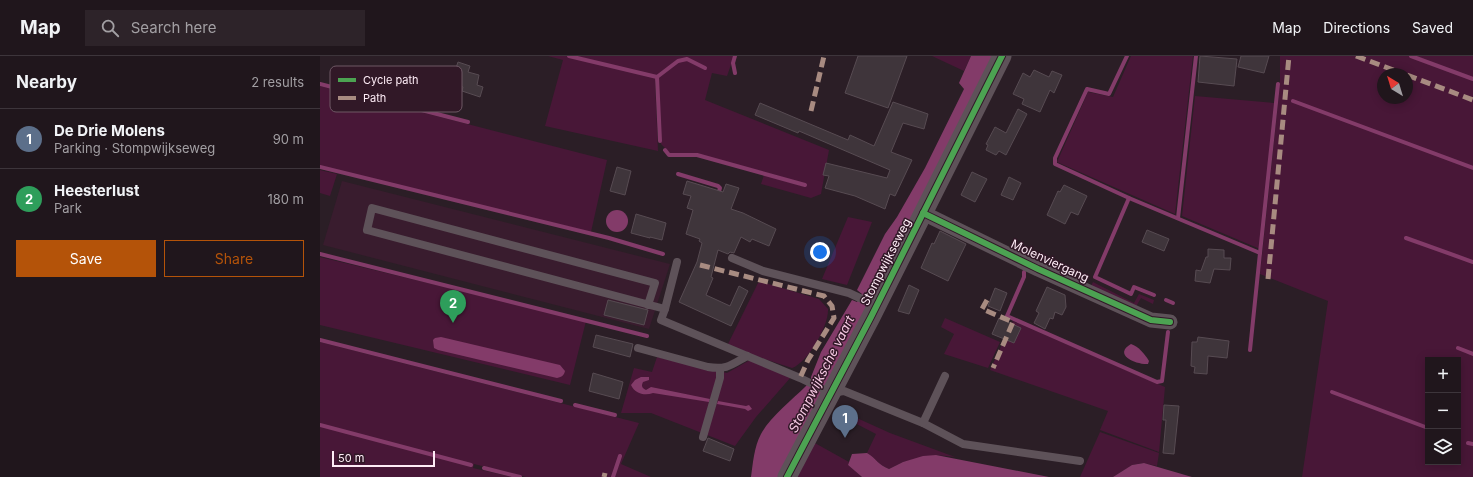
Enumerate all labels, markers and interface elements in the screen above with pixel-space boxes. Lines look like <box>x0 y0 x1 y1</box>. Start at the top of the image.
search box <box>85 10 365 46</box>
text: Map <box>20 16 61 39</box>
icon: search <box>99 17 121 39</box>
text: Search here <box>131 18 216 37</box>
text: Map <box>1272 19 1301 36</box>
text: Directions <box>1323 19 1390 36</box>
text: Saved <box>1412 19 1453 36</box>
legend <box>330 66 462 112</box>
north arrow <box>1377 68 1413 104</box>
text: Nearby <box>16 72 77 92</box>
text: Cycle path <box>363 73 419 87</box>
text: 2 results <box>251 74 304 90</box>
text: Path <box>363 91 386 105</box>
text: De Drie Molens <box>54 121 165 140</box>
text: 1 <box>26 131 32 147</box>
text: 90 m <box>273 131 304 147</box>
text: Parking · Stompwijkseweg <box>54 140 215 156</box>
text: Heesterlust <box>54 181 139 200</box>
text: 2 <box>25 191 33 207</box>
text: 180 m <box>267 191 304 207</box>
text: Park <box>54 200 82 216</box>
street label: Stompwijkseweg <box>857 216 914 308</box>
street label: Molenviergang <box>1009 236 1092 285</box>
button: Save <box>16 240 156 277</box>
button: Share <box>164 240 304 277</box>
your location <box>810 242 830 262</box>
pin: 2 <box>440 290 466 323</box>
water label: Stompwijksche vaart <box>785 312 858 435</box>
map controls <box>1425 357 1461 465</box>
button: + <box>1425 357 1461 393</box>
button: − <box>1425 393 1461 429</box>
pin: 1 <box>832 405 858 438</box>
button: layers <box>1425 429 1461 465</box>
scale bar <box>332 449 435 468</box>
text: 50 m <box>338 451 364 465</box>

